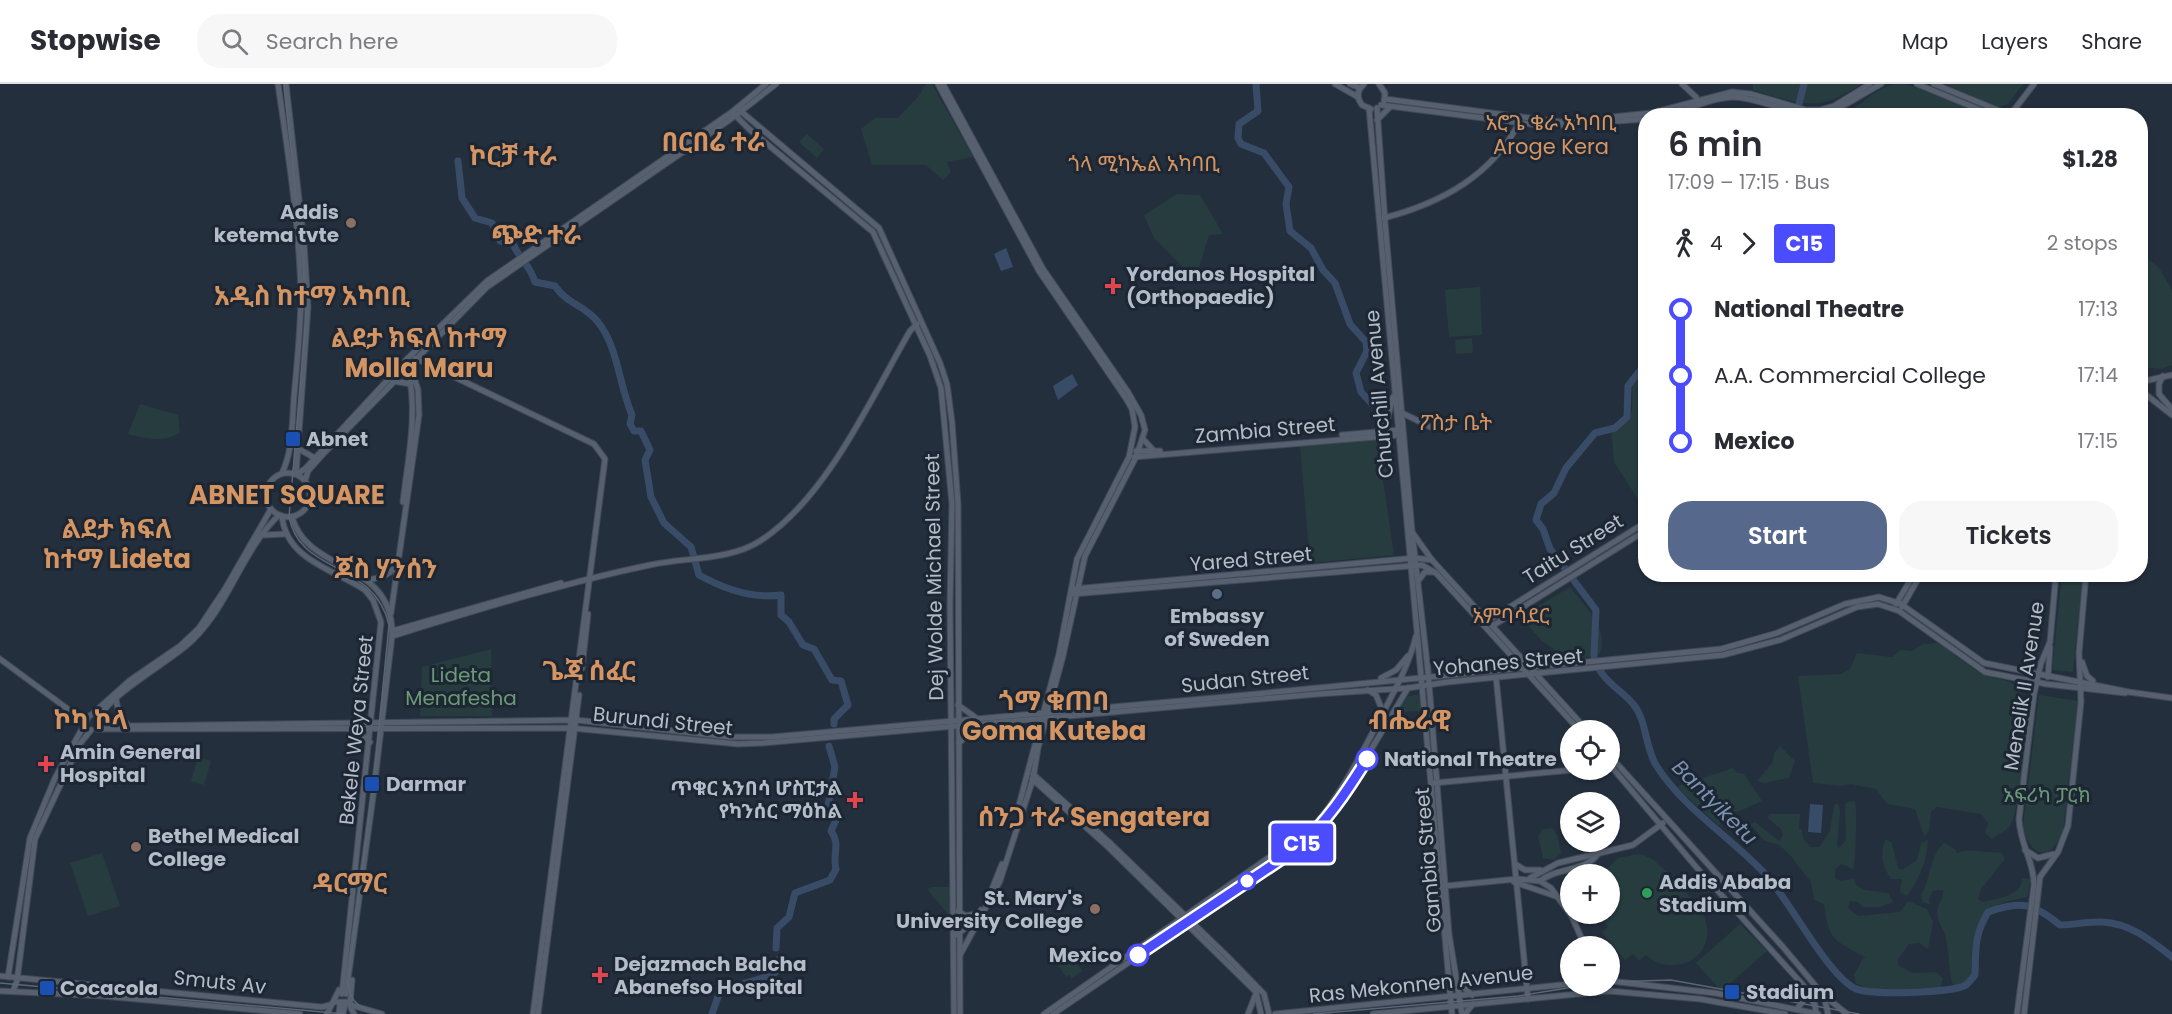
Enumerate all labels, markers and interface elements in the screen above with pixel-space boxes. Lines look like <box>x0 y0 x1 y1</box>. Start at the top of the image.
search box <box>197 14 617 68</box>
text: Stopwise <box>30 21 161 60</box>
icon: search <box>218 25 251 58</box>
text: Search here <box>266 26 398 57</box>
text: Map <box>1902 27 1948 56</box>
text: Layers <box>1981 27 2048 56</box>
text: Share <box>2081 27 2142 56</box>
district label: አሮጌ ቄራ አካባቢ Aroge Kera <box>1485 108 1617 161</box>
text: 6 min <box>1668 121 1763 168</box>
district label: በርበሬ ተራ <box>661 124 765 160</box>
district label: ኮርቻ ተራ <box>469 138 557 174</box>
text: $1.28 <box>2062 144 2118 175</box>
district label: ጎላ ሚካኤል አካባቢ <box>1068 149 1220 178</box>
text: 17:09 – 17:15 · Bus <box>1668 168 1830 196</box>
place label: Addis ketema tvte <box>214 198 339 249</box>
marker: Addis ketema tvte <box>344 216 358 230</box>
district label: ጭድ ተራ <box>491 217 582 253</box>
icon: walk <box>1668 227 1701 260</box>
icon: forward <box>1732 227 1765 260</box>
text: 4 <box>1710 229 1723 257</box>
text: C15 <box>1786 229 1823 258</box>
text: 2 stops <box>2047 229 2118 257</box>
place label: Yordanos Hospital (Orthopaedic) <box>1126 260 1315 311</box>
marker: Yordanos Hospital (Orthopaedic) <box>1104 277 1122 295</box>
district label: አዲስ ከተማ አካባቢ <box>214 278 411 314</box>
text: National Theatre <box>1714 294 1904 325</box>
text: 17:13 <box>2078 295 2118 323</box>
street label: Churchill Avenue <box>1358 309 1400 479</box>
district label: ልደታ ክፍለ ከተማ Molla Maru <box>331 320 507 386</box>
text: A.A. Commercial College <box>1714 360 1986 391</box>
text: 17:14 <box>2077 361 2118 389</box>
district label: ፖስታ ቤት <box>1420 408 1493 437</box>
street label: Zambia Street <box>1194 410 1336 450</box>
place label: Abnet <box>306 425 368 453</box>
text: Mexico <box>1714 426 1795 457</box>
text: 17:15 <box>2077 427 2118 455</box>
marker: Abnet <box>284 430 302 448</box>
street label: Dej Wolde Michael Street <box>918 453 950 701</box>
district label: ABNET SQUARE <box>189 477 385 513</box>
button: Start <box>1668 501 1887 570</box>
button: Tickets <box>1899 501 2118 570</box>
street label: Taitu Street <box>1518 507 1628 591</box>
district label: ልደታ ክፍለ ከተማ Lideta <box>43 511 191 577</box>
street label: Yared Street <box>1189 540 1313 578</box>
district label: ጆስ ሃንሰን <box>335 551 437 587</box>
marker: Embassy of Sweden <box>1210 587 1224 601</box>
street label: Menelik II Avenue <box>1997 600 2051 772</box>
district label: አምባሳደር <box>1472 601 1550 630</box>
place label: Embassy of Sweden <box>1164 602 1270 653</box>
street label: Bekele Weya Street <box>332 634 380 826</box>
street label: Yohanes Street <box>1432 642 1584 682</box>
district label: ጌጃ ሰፈር <box>542 653 636 689</box>
street label: Sudan Street <box>1180 658 1310 700</box>
park label: Lideta Menafesha <box>405 661 517 712</box>
district label: ጎማ ቁጠባ Goma Kuteba <box>962 683 1146 749</box>
street label: Burundi Street <box>592 700 734 742</box>
district label: ኮካ ኮላ <box>54 702 128 738</box>
district label: ብሔራዊ <box>1369 702 1451 738</box>
map controls <box>1560 720 1620 996</box>
button: locate <box>1560 720 1620 780</box>
place label: Amin General Hospital <box>60 738 201 789</box>
place label: National Theatre <box>1384 745 1557 773</box>
marker: National Theatre <box>1356 748 1378 770</box>
water label: Bantyiketu <box>1666 753 1764 851</box>
marker: Amin General Hospital <box>37 755 55 773</box>
place label: Darmar <box>386 770 466 798</box>
place label: ጥቁር አንበሳ ሆስፒታል የካንሰር ማዕከል <box>670 774 842 825</box>
marker: Darmar <box>363 775 381 793</box>
park label: አፍሪካ ፓርክ <box>2003 781 2091 809</box>
street label: Gambia Street <box>1408 786 1448 934</box>
marker: ጥቁር አንበሳ ሆስፒታል የካንሰር ማዕከል <box>846 791 864 809</box>
button: layers <box>1560 792 1620 852</box>
district label: ሰንጋ ተራ Sengatera <box>978 799 1210 835</box>
place label: Bethel Medical College <box>148 822 299 873</box>
line badge: C15 <box>1268 824 1336 862</box>
text: C15 <box>1283 829 1321 858</box>
marker: Bethel Medical College <box>129 840 143 854</box>
button: + <box>1560 864 1620 924</box>
district label: ዳርማር <box>313 865 388 901</box>
place label: Addis Ababa Stadium <box>1659 868 1791 919</box>
unlabelled marker <box>1238 872 1256 890</box>
place label: St. Mary's University College <box>896 884 1083 935</box>
marker: Addis Ababa Stadium <box>1640 886 1654 900</box>
marker: St. Mary's University College <box>1088 902 1102 916</box>
button: − <box>1560 936 1620 996</box>
place label: Mexico <box>1049 941 1122 969</box>
marker: Mexico <box>1127 944 1149 966</box>
place label: Dejazmach Balcha Abanefso Hospital <box>614 950 807 1001</box>
street label: Ras Mekonnen Avenue <box>1307 958 1535 1010</box>
street label: Smuts Av <box>172 963 268 1001</box>
marker: Dejazmach Balcha Abanefso Hospital <box>591 966 609 984</box>
place label: Cocacola <box>60 974 158 1002</box>
place label: Stadium <box>1746 978 1834 1006</box>
marker: Cocacola <box>38 979 56 997</box>
marker: Stadium <box>1723 983 1741 1001</box>

